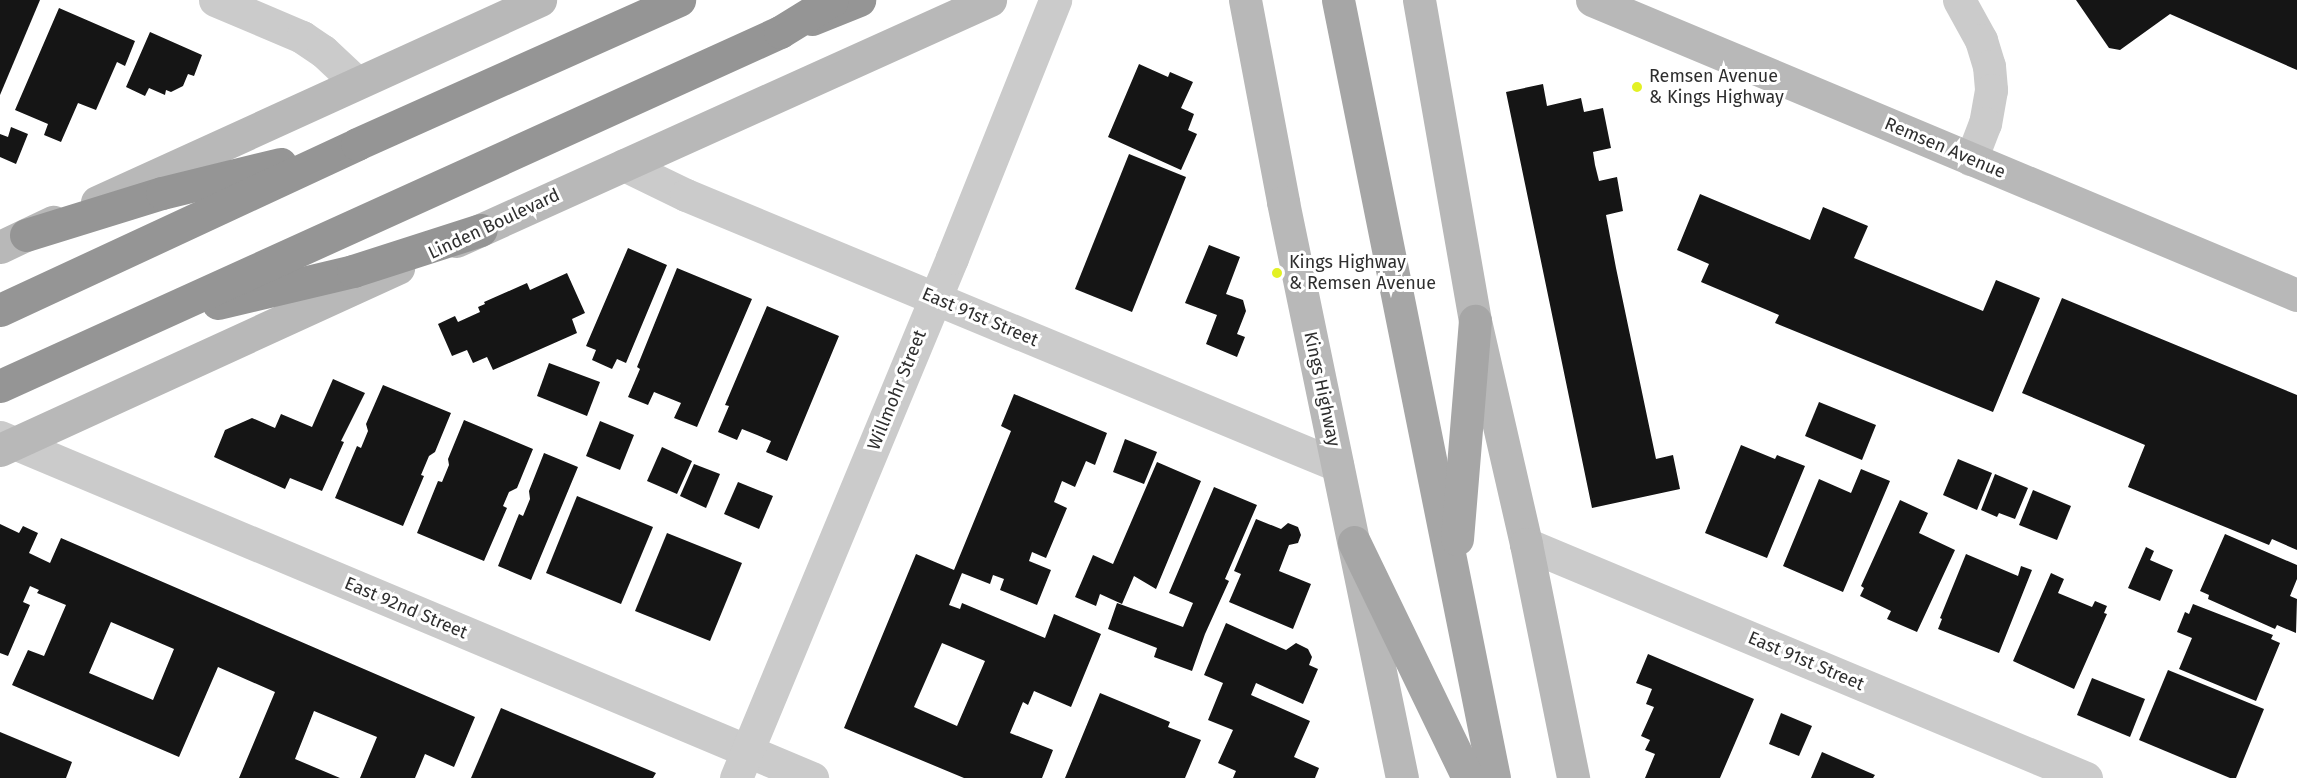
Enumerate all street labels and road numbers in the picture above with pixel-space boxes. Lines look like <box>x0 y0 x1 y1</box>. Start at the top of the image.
street label: Remsen Avenue <box>1881 113 2009 183</box>
street label: Linden Boulevard <box>425 184 563 264</box>
street label: East 91st Street <box>919 283 1041 351</box>
street label: Willmohr Street <box>863 327 931 453</box>
street label: Kings Highway <box>1299 330 1345 448</box>
street label: East 92nd Street <box>341 572 471 644</box>
street label: East 91st Street <box>1745 627 1867 695</box>

